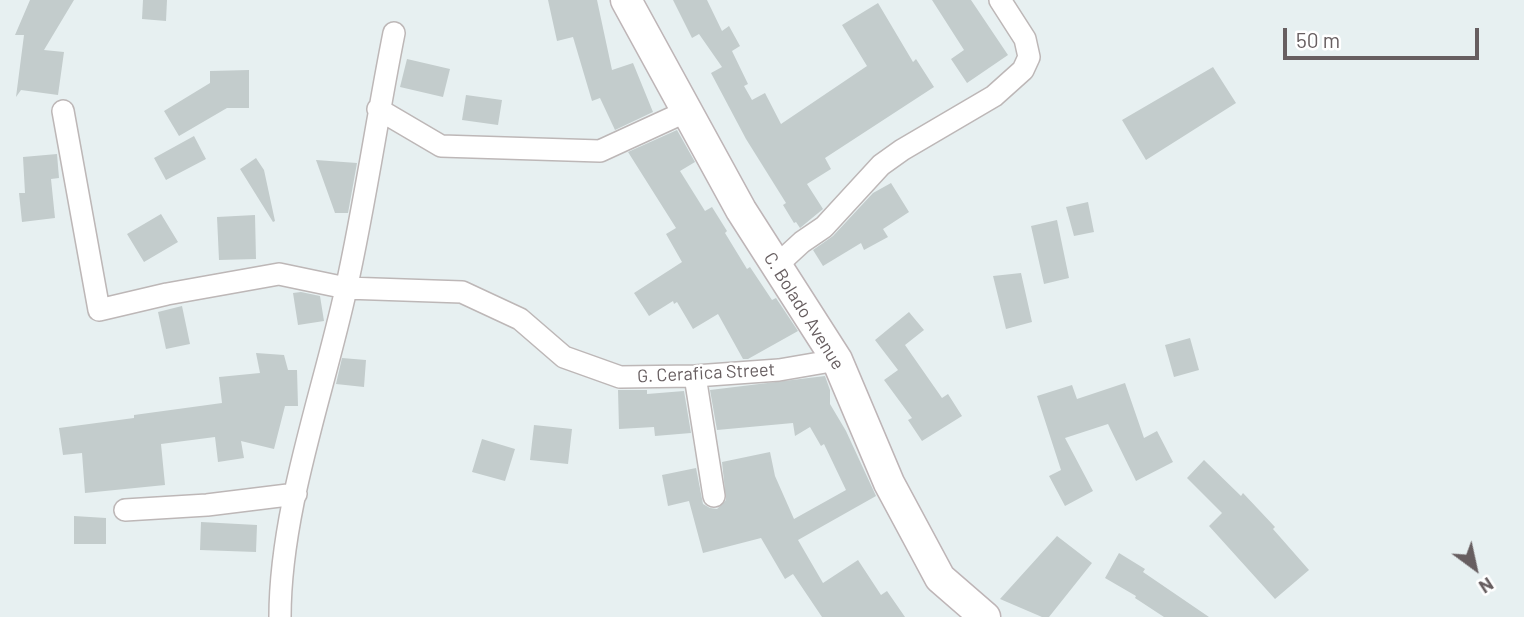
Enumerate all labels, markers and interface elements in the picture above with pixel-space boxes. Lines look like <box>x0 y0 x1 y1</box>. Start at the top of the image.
scale bar <box>1286 14 1482 58</box>
text: 50 m <box>1296 27 1340 52</box>
street label: C. Bolado Avenue <box>759 248 849 374</box>
street label: G. Cerafica Street <box>637 359 775 387</box>
north arrow <box>1440 533 1510 603</box>
text: N <box>1475 573 1498 599</box>

